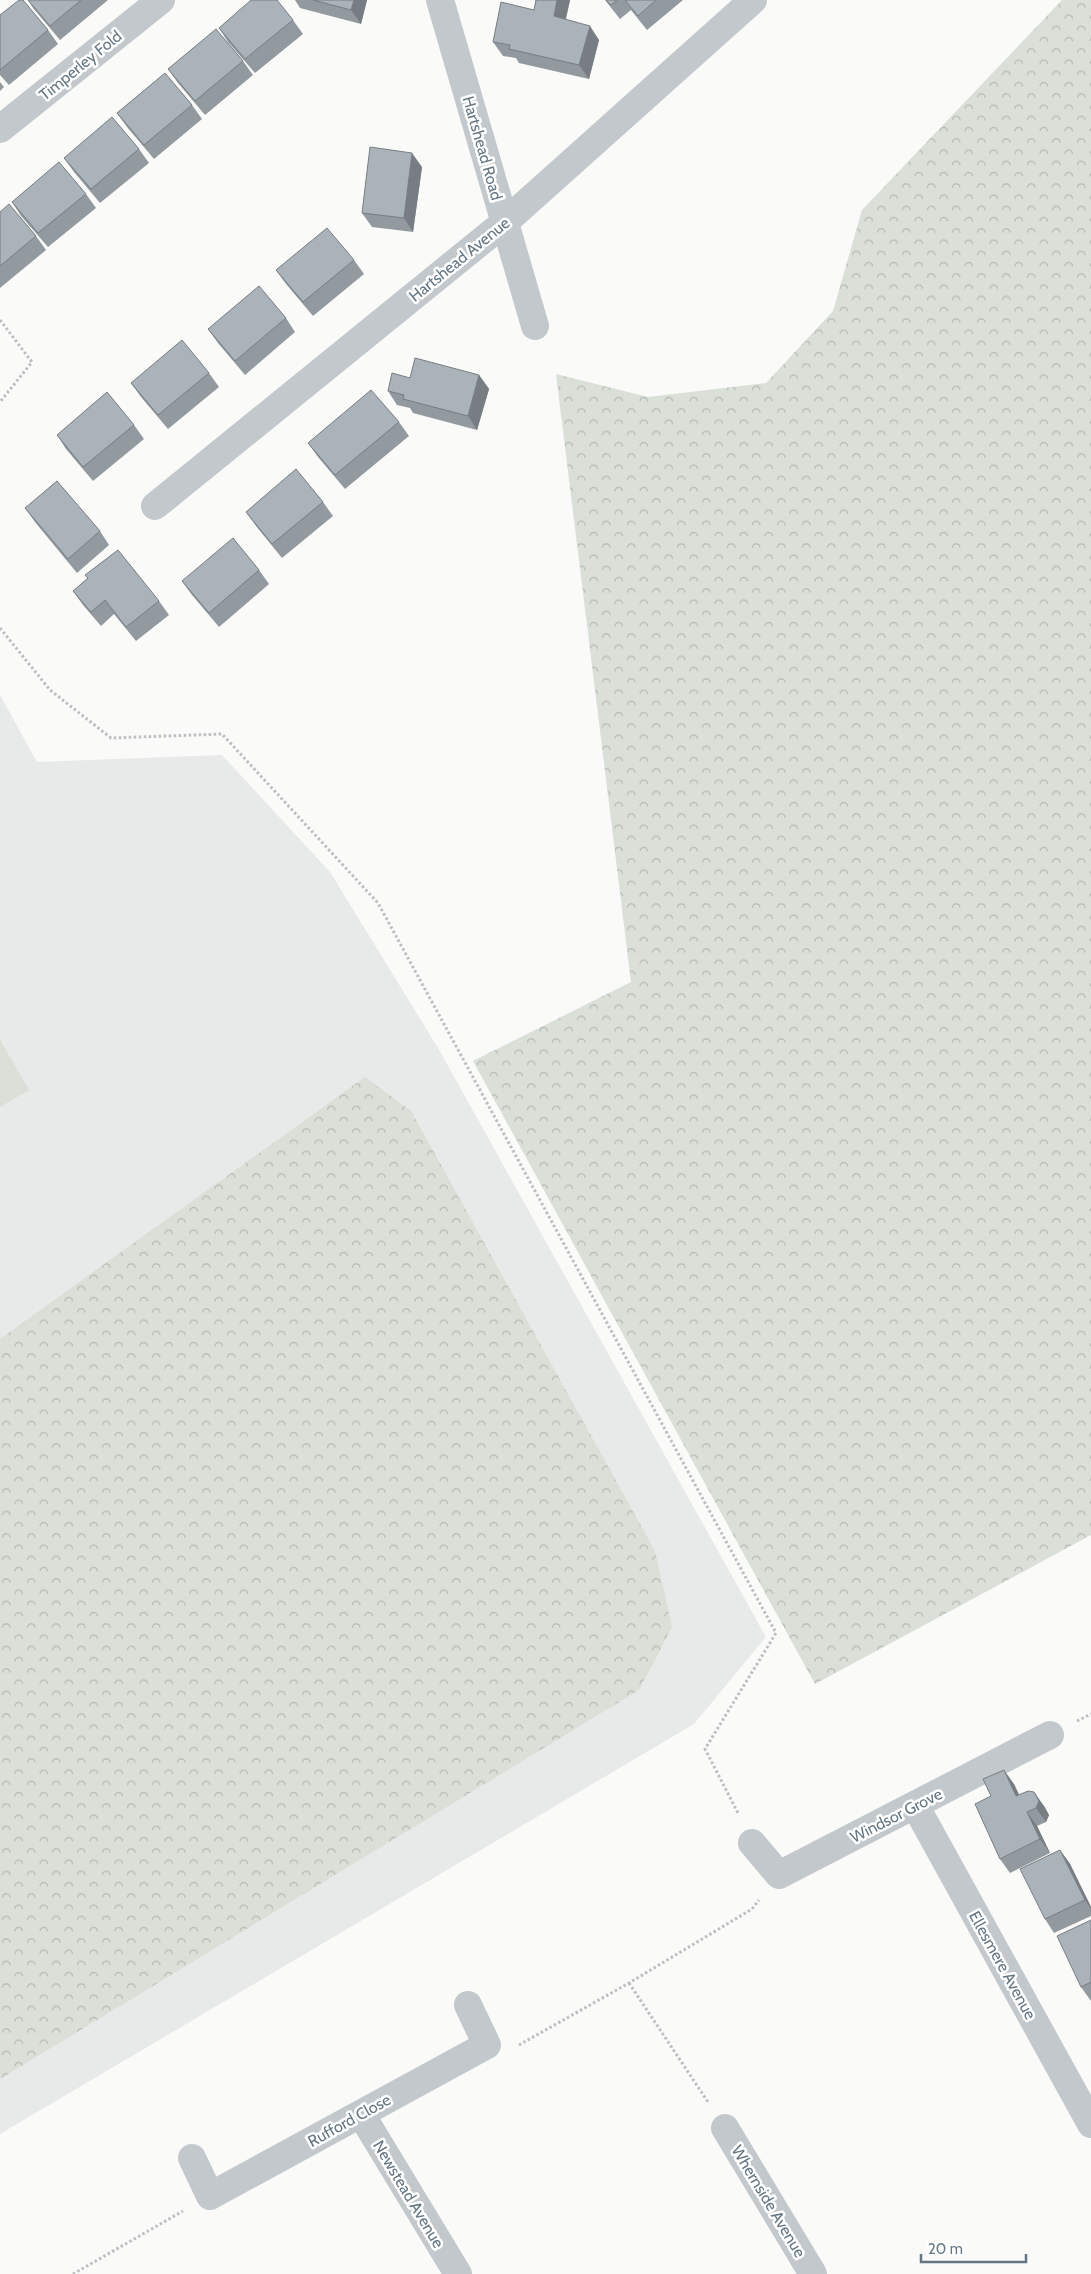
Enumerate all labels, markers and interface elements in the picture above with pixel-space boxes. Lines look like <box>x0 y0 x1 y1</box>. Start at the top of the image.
street label: Timperley Fold <box>35 26 125 104</box>
street label: Hartshead Road <box>459 94 506 202</box>
street label: Hartshead Avenue <box>405 213 513 306</box>
street label: Windsor Grove <box>847 1784 945 1847</box>
street label: Ellesmere Avenue <box>965 1908 1040 2023</box>
street label: Rufford Close <box>305 2090 394 2151</box>
street label: Newstead Avenue <box>369 2137 448 2251</box>
street label: Whernside Avenue <box>728 2142 810 2261</box>
scale bar <box>921 2232 1026 2264</box>
text: 20 m <box>928 2240 963 2258</box>

